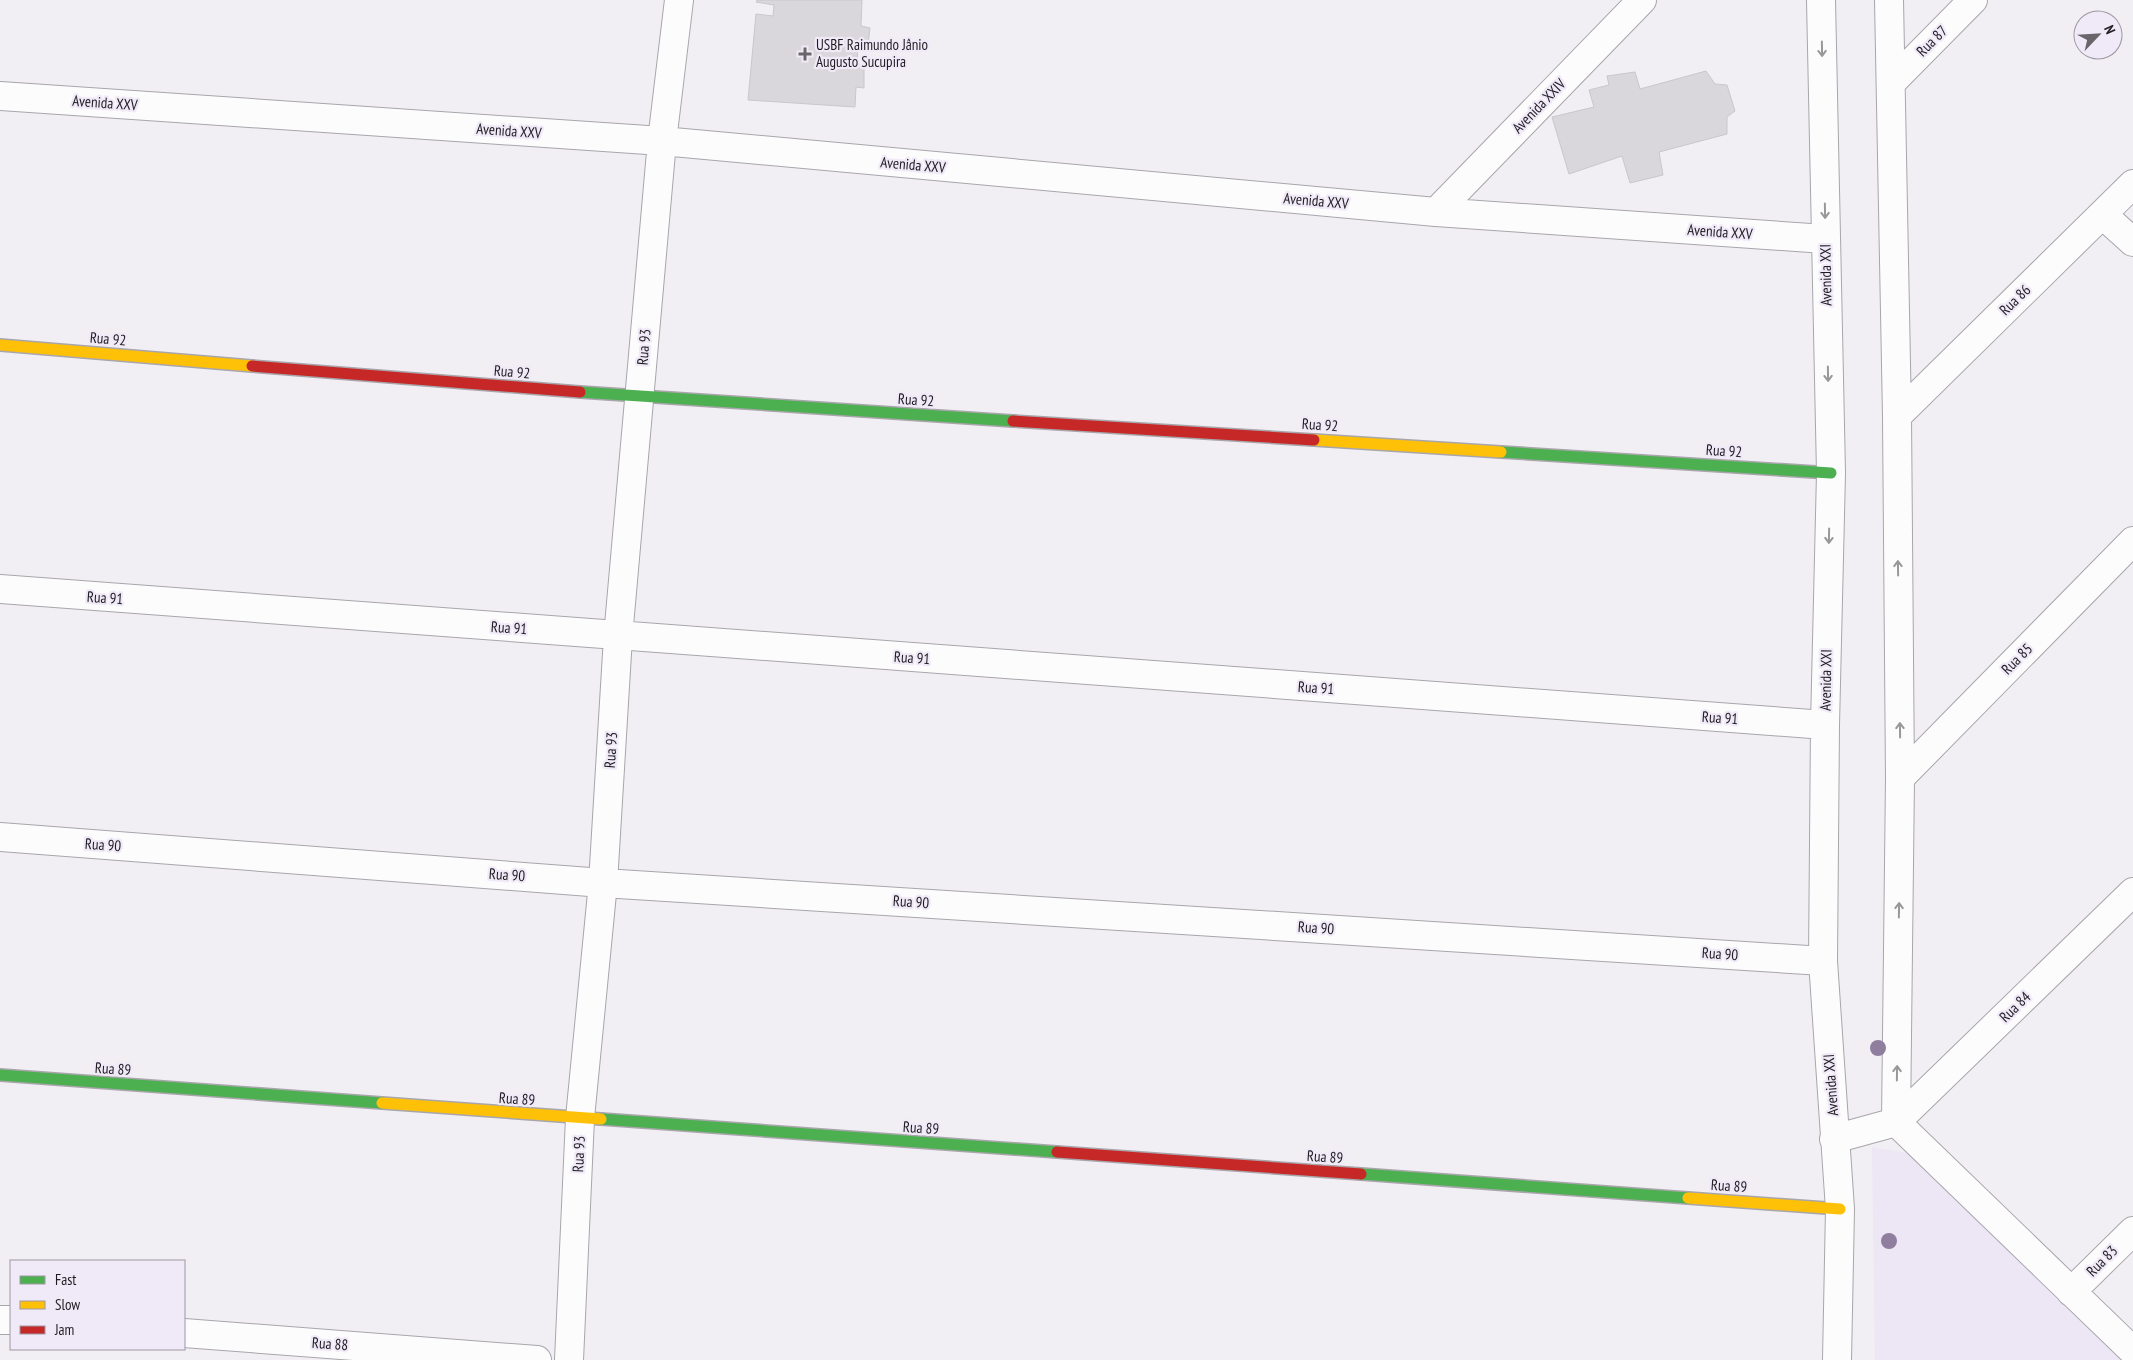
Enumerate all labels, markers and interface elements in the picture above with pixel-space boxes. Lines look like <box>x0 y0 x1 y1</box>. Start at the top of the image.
north arrow <box>2073 10 2123 60</box>
street label: Rua 87 <box>1912 21 1951 60</box>
text: N <box>2100 22 2120 37</box>
place label: USBF Raimundo Jânio Augusto Sucupira <box>816 35 928 71</box>
one-way arrow <box>1817 40 1827 56</box>
marker: USBF Raimundo Jânio Augusto Sucupira <box>798 47 812 61</box>
street label: Avenida XXIV <box>1508 74 1569 137</box>
street label: Avenida XXV <box>72 91 138 114</box>
street label: Avenida XXV <box>476 119 542 142</box>
street label: Avenida XXV <box>880 152 946 177</box>
street label: Avenida XXV <box>1283 188 1349 213</box>
one-way arrow <box>1820 203 1829 219</box>
street label: Avenida XXV <box>1687 220 1753 243</box>
street label: Avenida XXI <box>1815 244 1836 306</box>
street label: Rua 86 <box>1995 280 2035 319</box>
street label: Rua 92 <box>89 327 127 350</box>
street label: Rua 93 <box>632 328 655 366</box>
street label: Rua 92 <box>493 360 531 383</box>
one-way arrow <box>1823 365 1833 381</box>
street label: Rua 92 <box>897 389 935 410</box>
street label: Rua 92 <box>1301 414 1339 435</box>
street label: Rua 92 <box>1705 440 1743 461</box>
one-way arrow <box>1824 528 1834 544</box>
one-way arrow <box>1893 560 1903 576</box>
street label: Rua 91 <box>86 587 124 608</box>
street label: Rua 91 <box>490 617 528 638</box>
street label: Rua 85 <box>1997 639 2036 678</box>
street label: Rua 91 <box>893 647 931 668</box>
street label: Avenida XXI <box>1815 649 1836 711</box>
street label: Rua 91 <box>1297 677 1335 698</box>
street label: Rua 91 <box>1701 707 1739 728</box>
one-way arrow <box>1895 723 1905 739</box>
street label: Rua 93 <box>600 731 621 769</box>
street label: Rua 90 <box>84 834 122 855</box>
street label: Rua 90 <box>488 864 526 885</box>
street label: Rua 90 <box>892 891 930 912</box>
one-way arrow <box>1894 903 1904 919</box>
street label: Rua 90 <box>1297 917 1335 938</box>
street label: Rua 90 <box>1701 943 1739 964</box>
street label: Rua 84 <box>1995 987 2035 1026</box>
street label: Avenida XXI <box>1819 1053 1842 1117</box>
street label: Rua 89 <box>94 1058 132 1079</box>
one-way arrow <box>1892 1065 1902 1082</box>
street label: Rua 89 <box>498 1088 536 1109</box>
street label: Rua 89 <box>902 1117 940 1138</box>
street label: Rua 93 <box>568 1135 589 1173</box>
street label: Rua 89 <box>1306 1146 1344 1167</box>
street label: Rua 89 <box>1710 1175 1748 1196</box>
street label: Rua 83 <box>2082 1241 2121 1280</box>
legend <box>10 1260 185 1350</box>
text: Fast <box>55 1270 76 1289</box>
text: Slow <box>55 1295 80 1314</box>
text: Jam <box>54 1320 74 1339</box>
street label: Rua 88 <box>311 1333 349 1354</box>

